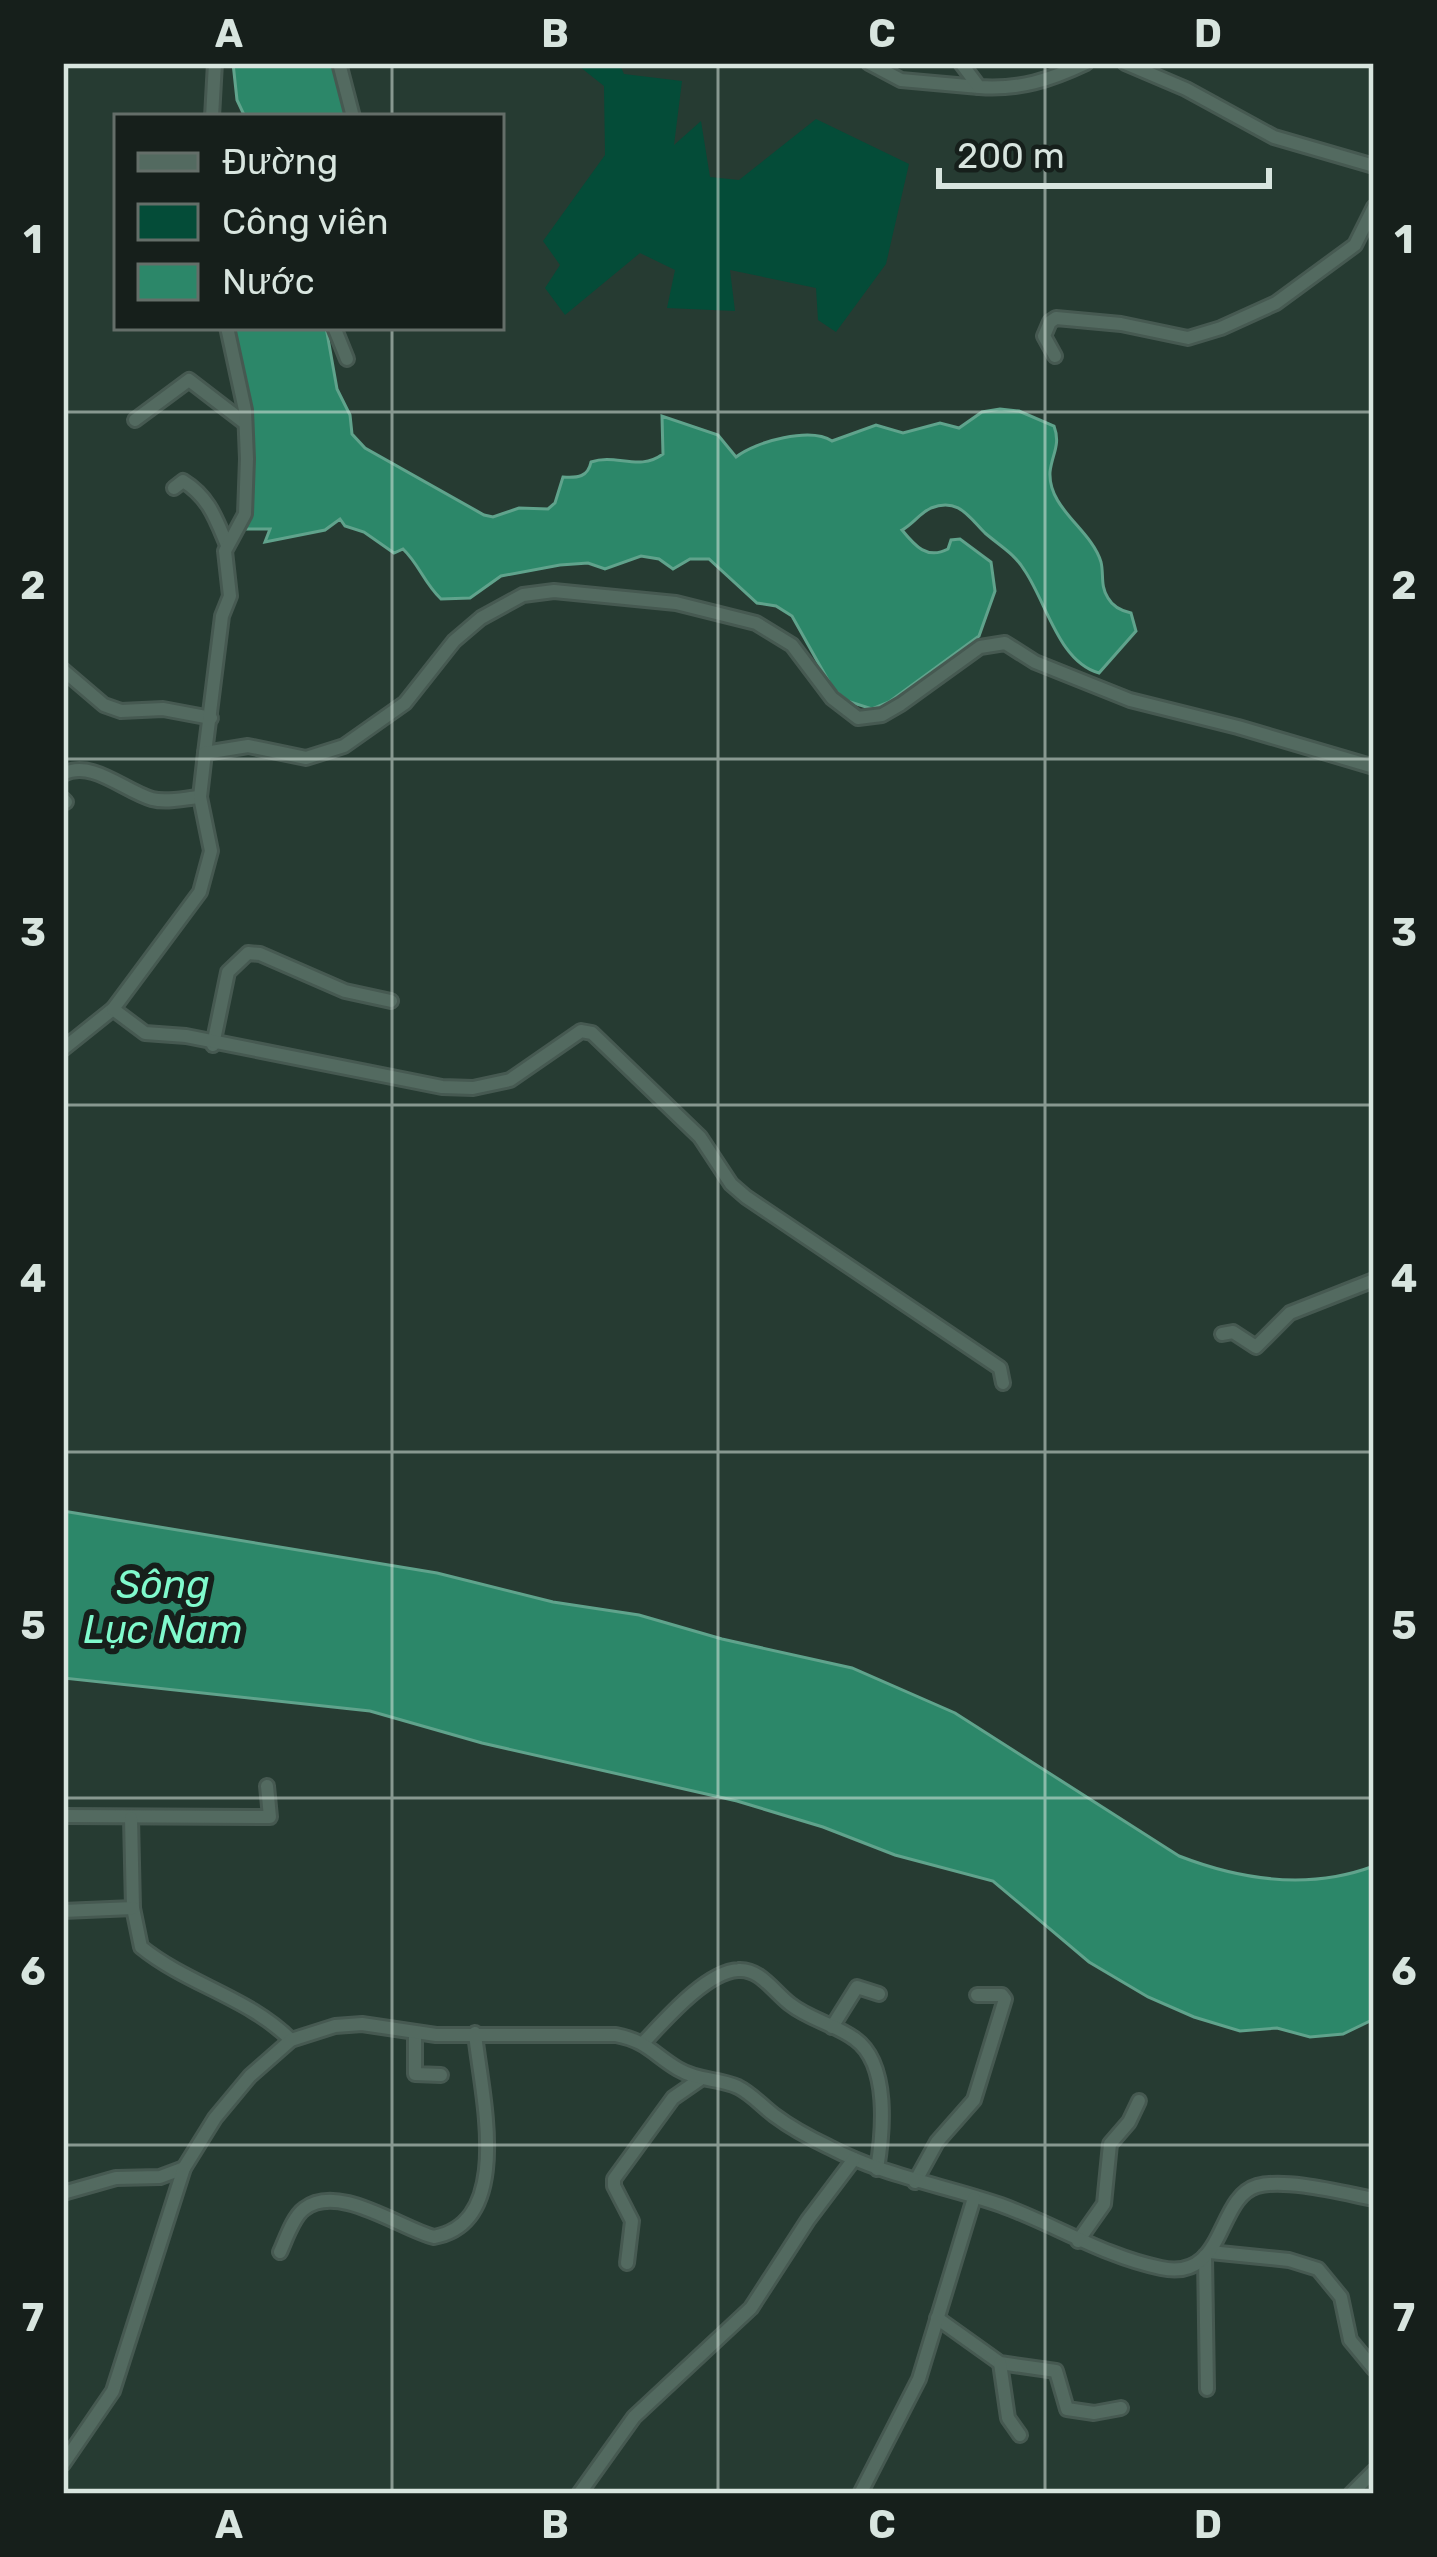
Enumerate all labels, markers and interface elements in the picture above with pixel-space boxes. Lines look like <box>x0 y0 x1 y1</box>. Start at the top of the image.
text: A <box>215 11 243 57</box>
text: B <box>541 11 569 57</box>
text: C <box>868 11 896 57</box>
text: D <box>1194 11 1222 57</box>
legend <box>114 114 504 330</box>
scale bar <box>939 114 1269 188</box>
text: 200 m <box>957 134 1065 177</box>
text: Đường <box>222 140 338 183</box>
text: Công viên <box>222 200 388 243</box>
text: 1 <box>23 217 43 263</box>
text: 1 <box>1394 217 1414 263</box>
text: Nước <box>222 260 315 303</box>
text: 2 <box>20 563 46 609</box>
text: 2 <box>1391 563 1417 609</box>
text: 3 <box>20 910 46 956</box>
text: 3 <box>1391 910 1417 956</box>
text: 4 <box>20 1256 46 1302</box>
text: 4 <box>1391 1256 1417 1302</box>
water label: Sông Lục Nam <box>83 1562 243 1653</box>
text: 5 <box>20 1603 46 1649</box>
text: 5 <box>1391 1603 1417 1649</box>
text: 6 <box>20 1949 46 1995</box>
text: 6 <box>1391 1949 1417 1995</box>
text: 7 <box>22 2295 44 2341</box>
text: 7 <box>1393 2295 1415 2341</box>
text: A <box>215 2502 243 2548</box>
text: B <box>541 2502 569 2548</box>
text: C <box>868 2502 896 2548</box>
text: D <box>1194 2502 1222 2548</box>

